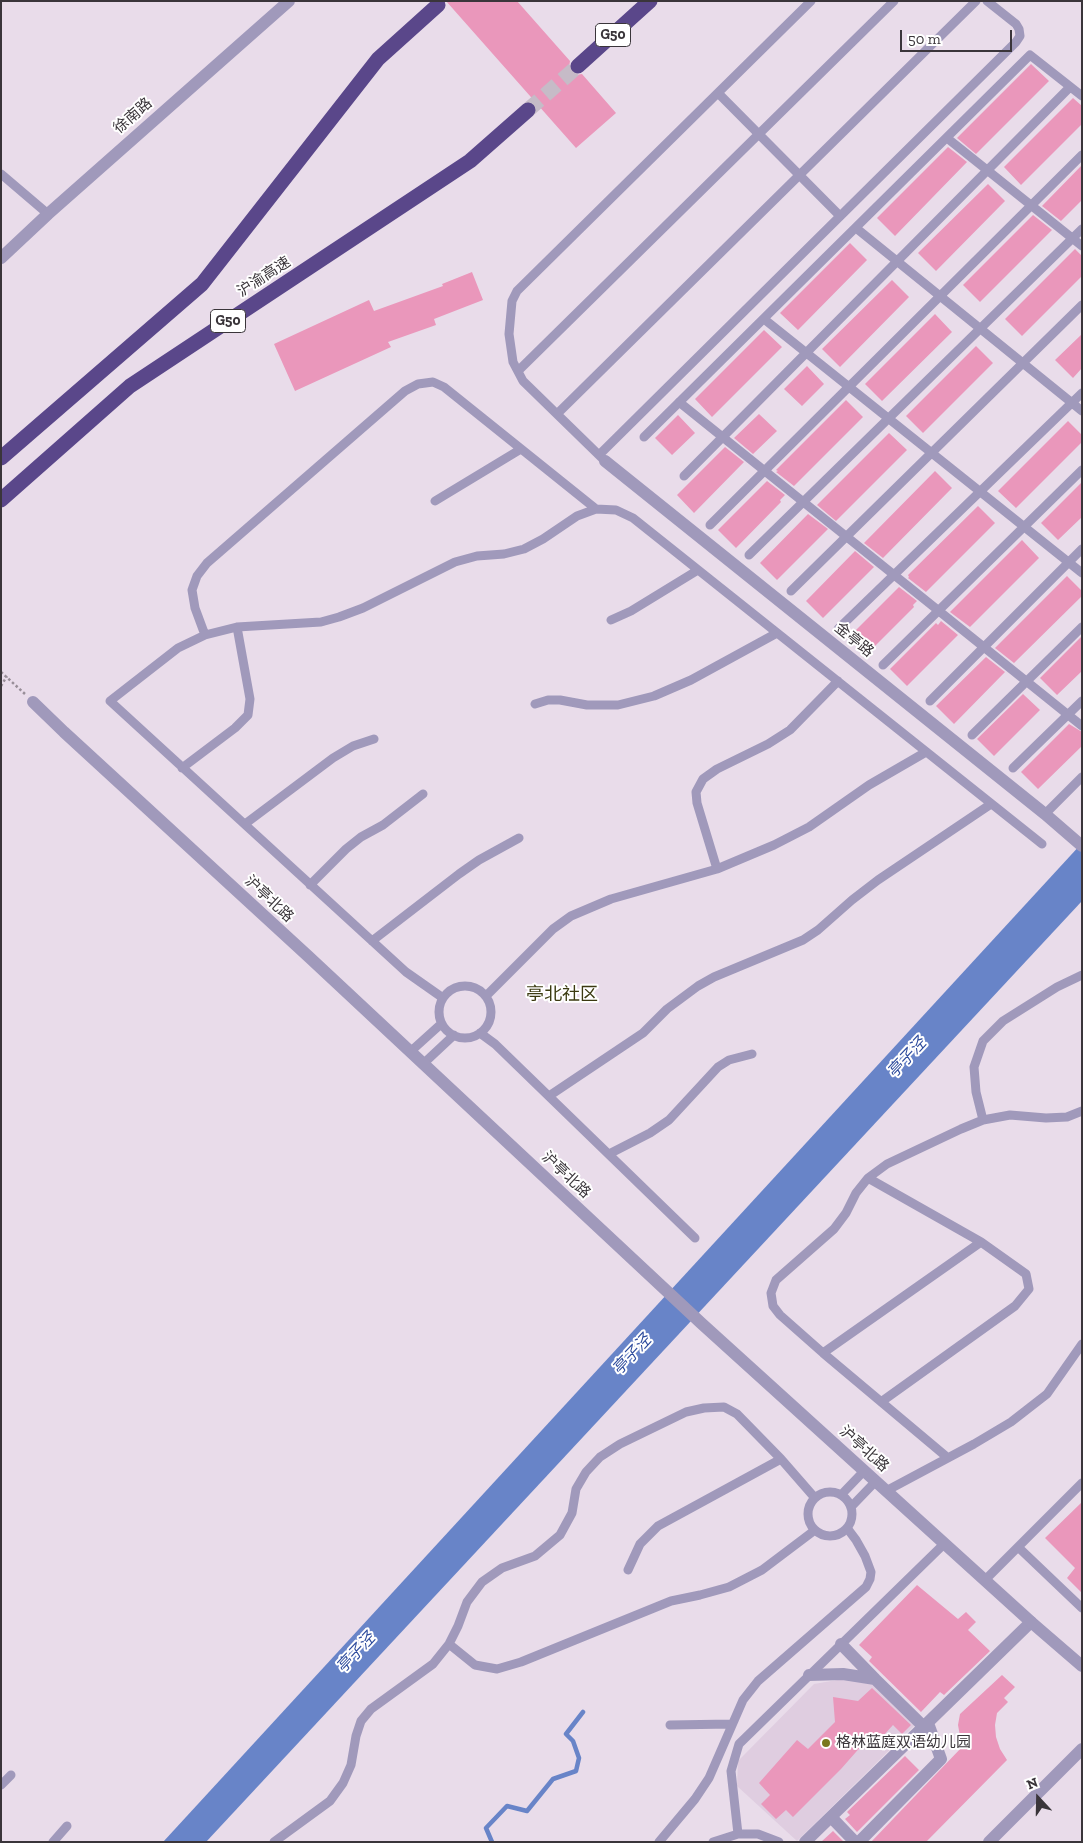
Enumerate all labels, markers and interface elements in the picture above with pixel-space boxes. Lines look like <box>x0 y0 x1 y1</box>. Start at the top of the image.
scale bar <box>903 20 1016 52</box>
road number: G50 <box>596 24 630 46</box>
text: 50 m <box>908 30 941 48</box>
street label: 徐南路 <box>110 94 156 138</box>
street label: 沪渝高速 <box>234 253 294 301</box>
road number: G50 <box>210 310 246 332</box>
street label: 金亭路 <box>831 619 877 661</box>
street label: 沪亭北路 <box>241 872 297 926</box>
district label: 亭北社区 <box>526 984 598 1006</box>
water label: 亭子泾 <box>884 1034 930 1082</box>
street label: 沪亭北路 <box>538 1148 594 1202</box>
water label: 亭子泾 <box>609 1331 655 1379</box>
street label: 沪亭北路 <box>836 1422 892 1476</box>
water label: 亭子泾 <box>333 1629 379 1677</box>
place label: 格林蓝庭双语幼儿园 <box>836 1734 971 1752</box>
marker: 格林蓝庭双语幼儿园 <box>820 1737 832 1749</box>
north arrow <box>1013 1773 1063 1823</box>
text: N <box>1024 1774 1040 1793</box>

